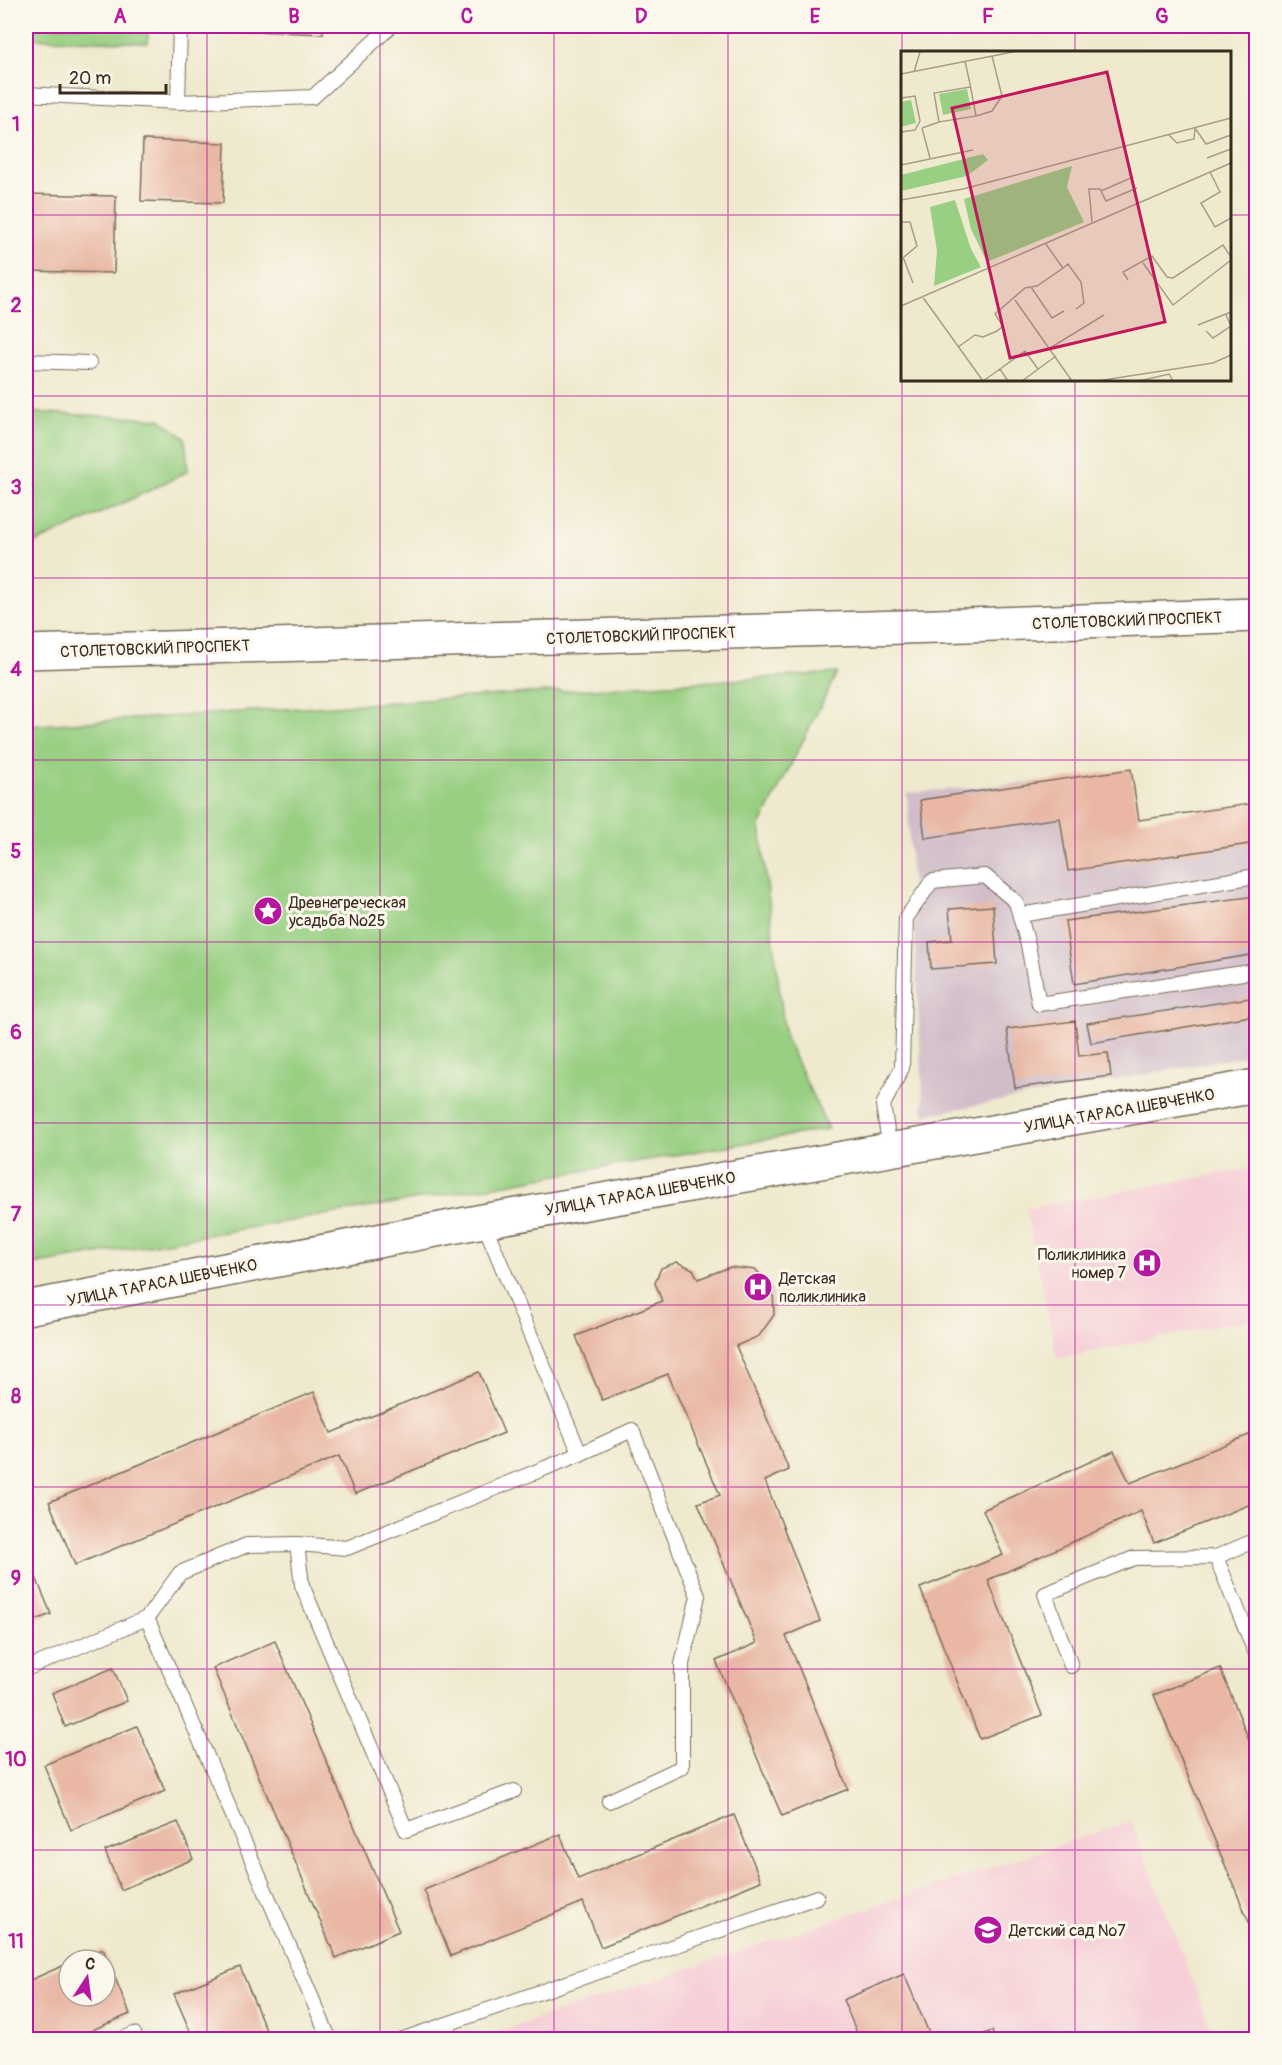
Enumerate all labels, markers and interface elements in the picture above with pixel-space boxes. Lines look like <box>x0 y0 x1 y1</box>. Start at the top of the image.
text: A <box>114 4 127 29</box>
text: B <box>288 4 300 29</box>
text: C <box>461 4 473 29</box>
text: D <box>635 4 648 29</box>
text: E <box>810 4 821 29</box>
text: F <box>982 4 994 29</box>
text: G <box>1155 4 1169 29</box>
inset map <box>901 51 1231 381</box>
scale bar <box>60 57 166 95</box>
text: 20 m <box>69 67 111 90</box>
text: 1 <box>12 112 20 137</box>
text: 2 <box>10 293 22 318</box>
text: 3 <box>10 475 22 500</box>
street label: СТОЛЕТОВСКИЙ ПРОСПЕКТ <box>1032 608 1223 634</box>
street label: СТОЛЕТОВСКИЙ ПРОСПЕКТ <box>546 623 737 649</box>
street label: СТОЛЕТОВСКИЙ ПРОСПЕКТ <box>60 636 251 662</box>
text: 4 <box>10 657 22 682</box>
text: 5 <box>11 839 22 864</box>
place label: Древнегреческая усадьба №25 <box>288 893 406 931</box>
place icon: Древнегреческая усадьба №25 <box>252 895 284 927</box>
text: 6 <box>10 1020 22 1045</box>
street label: УЛИЦА ТАРАСА ШЕВЧЕНКО <box>1022 1084 1216 1138</box>
street label: УЛИЦА ТАРАСА ШЕВЧЕНКО <box>543 1167 737 1221</box>
text: 7 <box>11 1202 22 1227</box>
place label: Поликлиника номер 7 <box>1038 1245 1127 1283</box>
hospital icon: Поликлиника номер 7 <box>1131 1247 1163 1279</box>
street label: УЛИЦА ТАРАСА ШЕВЧЕНКО <box>65 1255 259 1311</box>
place label: Детская поликлиника <box>778 1269 866 1307</box>
hospital icon: Детская поликлиника <box>742 1271 774 1303</box>
text: 8 <box>11 1384 21 1409</box>
text: 9 <box>11 1566 21 1591</box>
text: 10 <box>5 1747 27 1772</box>
school or university icon: Детский сад №7 <box>972 1914 1004 1946</box>
place label: Детский сад №7 <box>1008 1921 1126 1941</box>
text: 11 <box>8 1929 24 1954</box>
north arrow <box>57 1948 117 2008</box>
text: С <box>83 1954 97 1975</box>

